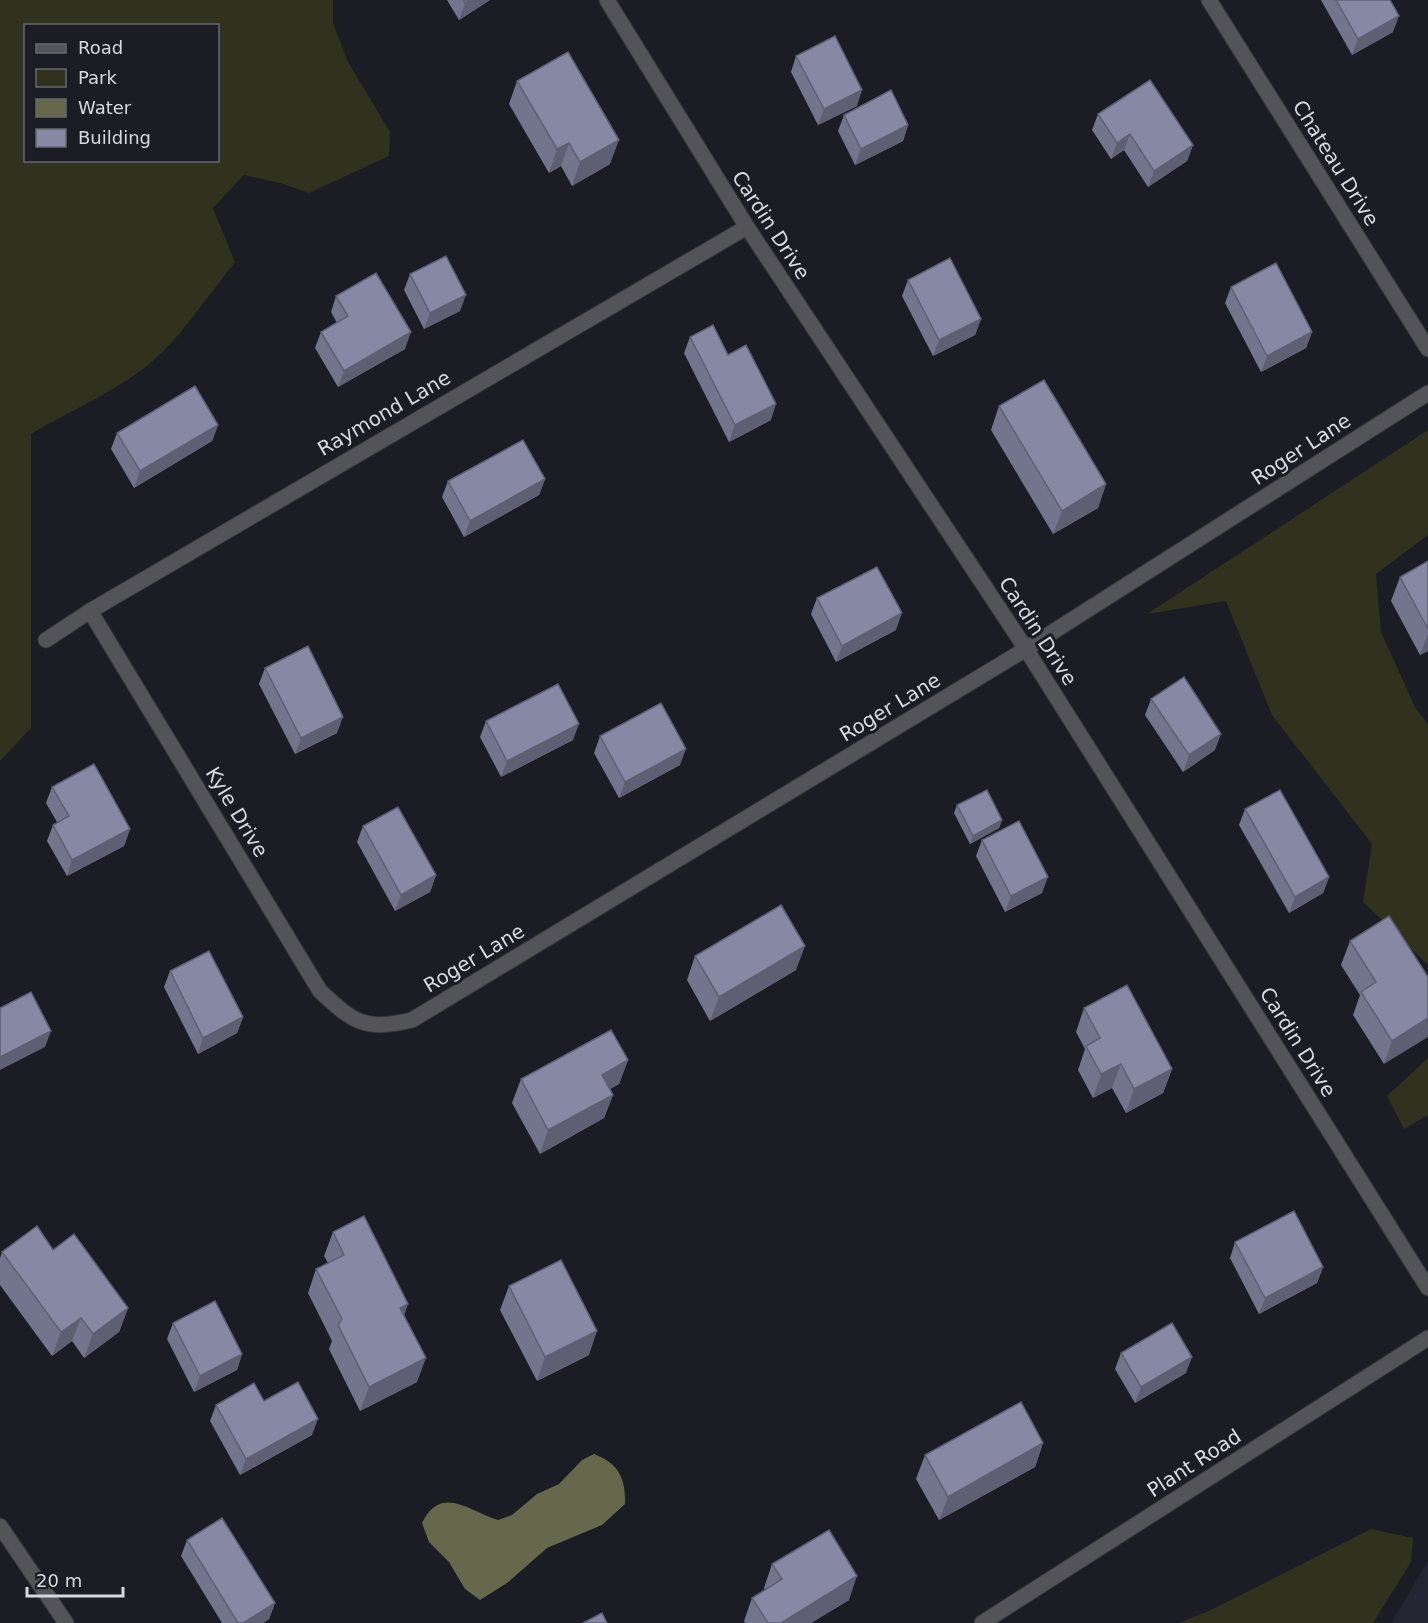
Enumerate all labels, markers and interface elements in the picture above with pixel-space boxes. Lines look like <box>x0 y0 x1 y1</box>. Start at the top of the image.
legend <box>24 24 219 162</box>
text: Road <box>78 37 123 58</box>
text: Park <box>78 67 117 88</box>
street label: Chateau Drive <box>1288 96 1384 230</box>
text: Water <box>78 97 132 118</box>
text: Building <box>78 127 151 148</box>
street label: Cardin Drive <box>727 166 815 284</box>
street label: Raymond Lane <box>313 365 455 461</box>
street label: Roger Lane <box>1247 408 1355 490</box>
street label: Cardin Drive <box>994 572 1082 690</box>
street label: Roger Lane <box>835 668 945 746</box>
street label: Kyle Drive <box>201 763 273 861</box>
street label: Roger Lane <box>419 919 529 997</box>
street label: Cardin Drive <box>1255 983 1341 1101</box>
street label: Plant Road <box>1143 1424 1245 1502</box>
scale bar <box>27 1560 123 1598</box>
text: 20 m <box>36 1570 82 1591</box>

